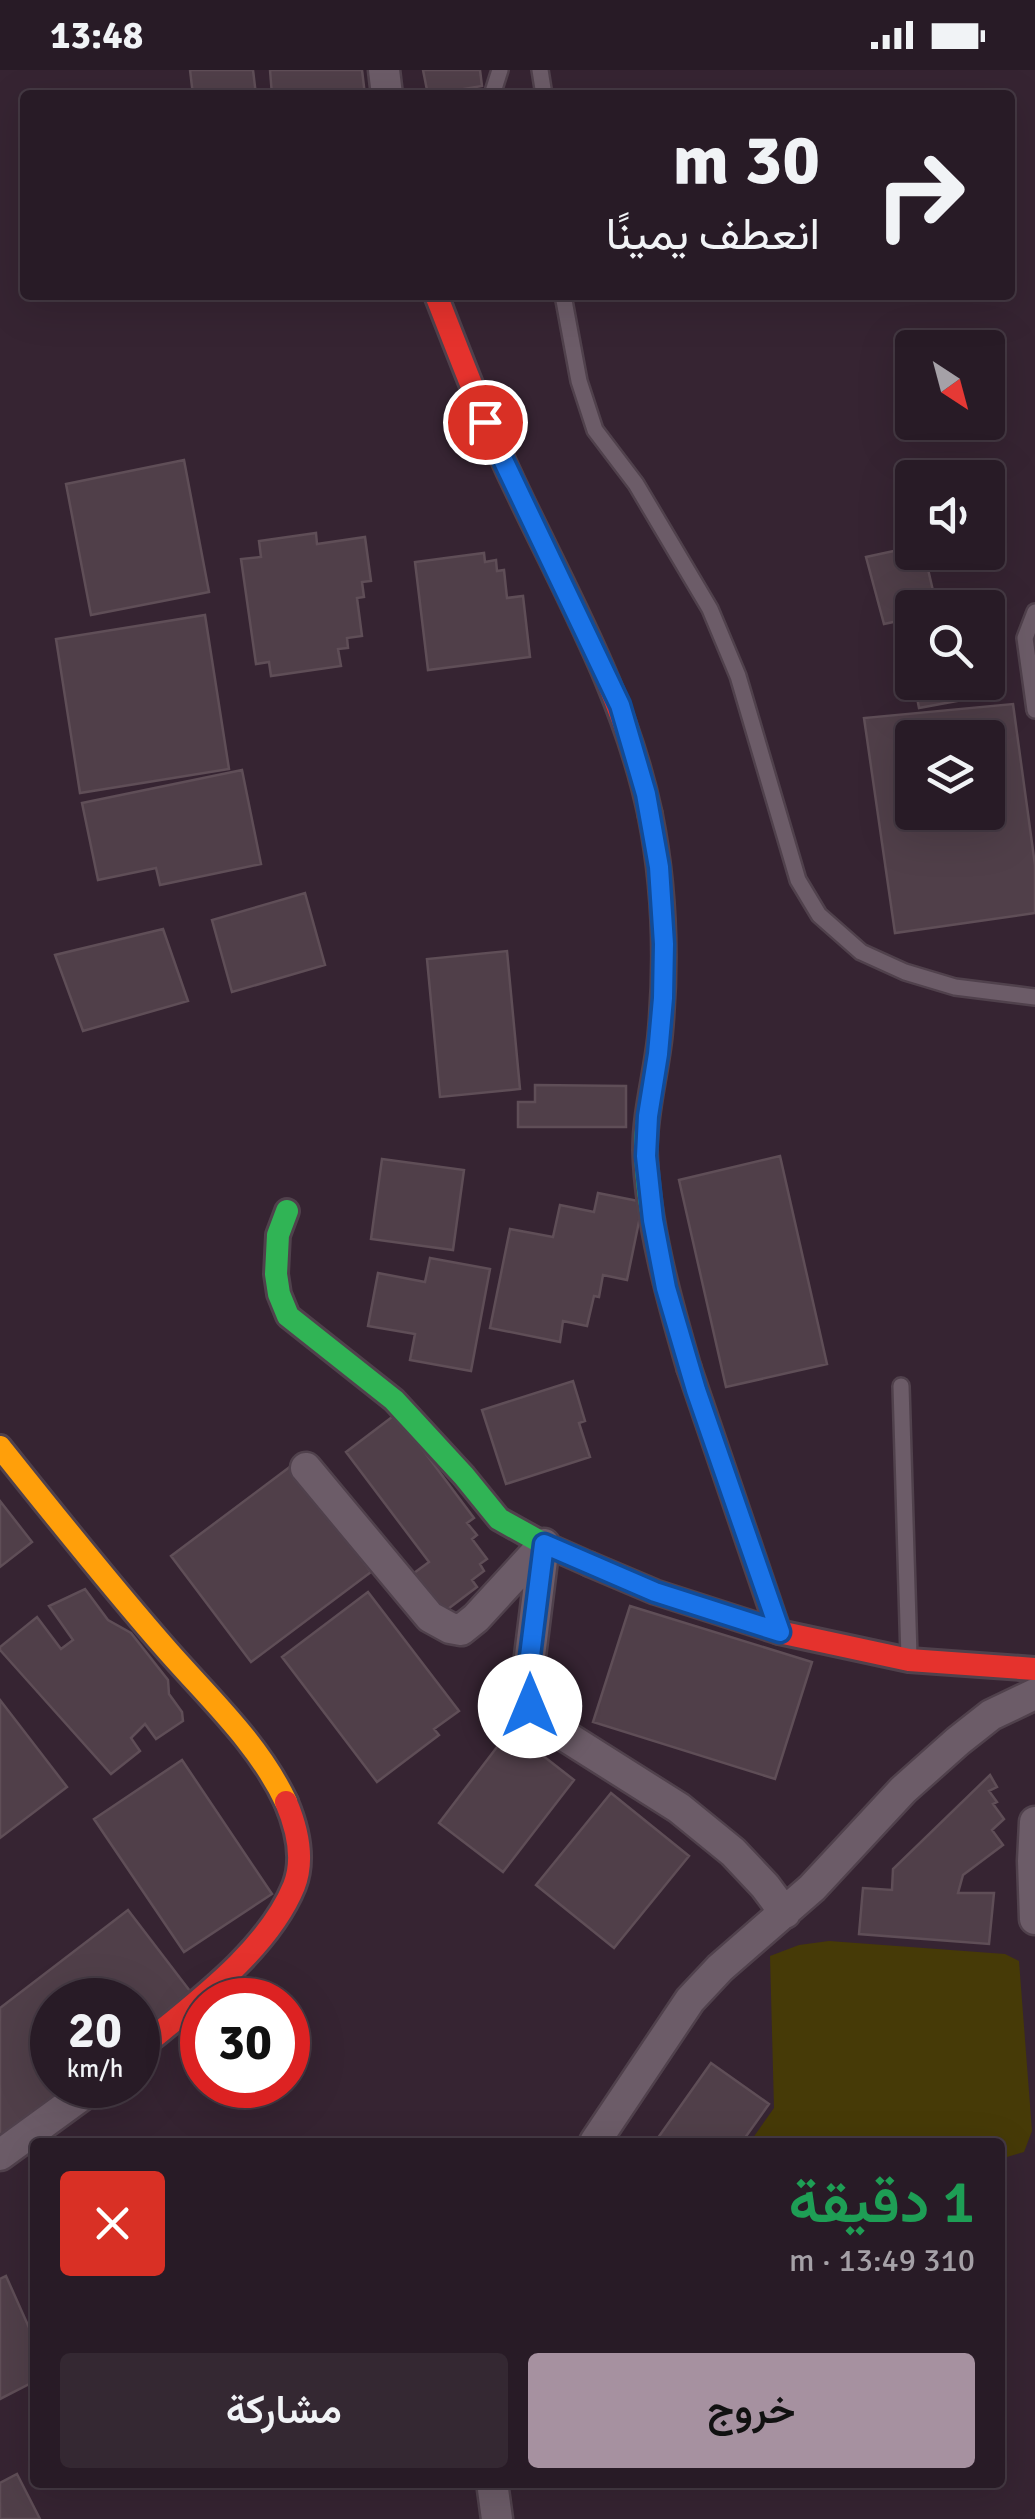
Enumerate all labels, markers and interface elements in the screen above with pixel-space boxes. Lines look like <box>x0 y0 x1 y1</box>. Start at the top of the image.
text: 13:48 <box>50 12 143 59</box>
text: 30 m <box>672 117 820 203</box>
icon: right <box>855 130 985 260</box>
text: انعطف يمينًا <box>606 207 820 262</box>
north arrow <box>895 330 1005 440</box>
map controls <box>895 330 1005 830</box>
pin <box>443 380 528 465</box>
icon: arrive <box>458 395 513 450</box>
button: sound <box>895 460 1005 570</box>
button: search <box>895 590 1005 700</box>
button: layers <box>895 720 1005 830</box>
position arrow <box>478 1654 582 1758</box>
speed limit sign: 30 <box>180 1978 310 2108</box>
text: 20 <box>68 2000 122 2062</box>
text: km/h <box>67 2053 123 2084</box>
text: 1 دقيقة <box>789 2166 975 2240</box>
button: close <box>60 2171 165 2276</box>
text: 310 m · 13:49 <box>789 2241 975 2280</box>
button: مشاركة <box>60 2353 508 2468</box>
button: خروج <box>528 2353 975 2468</box>

